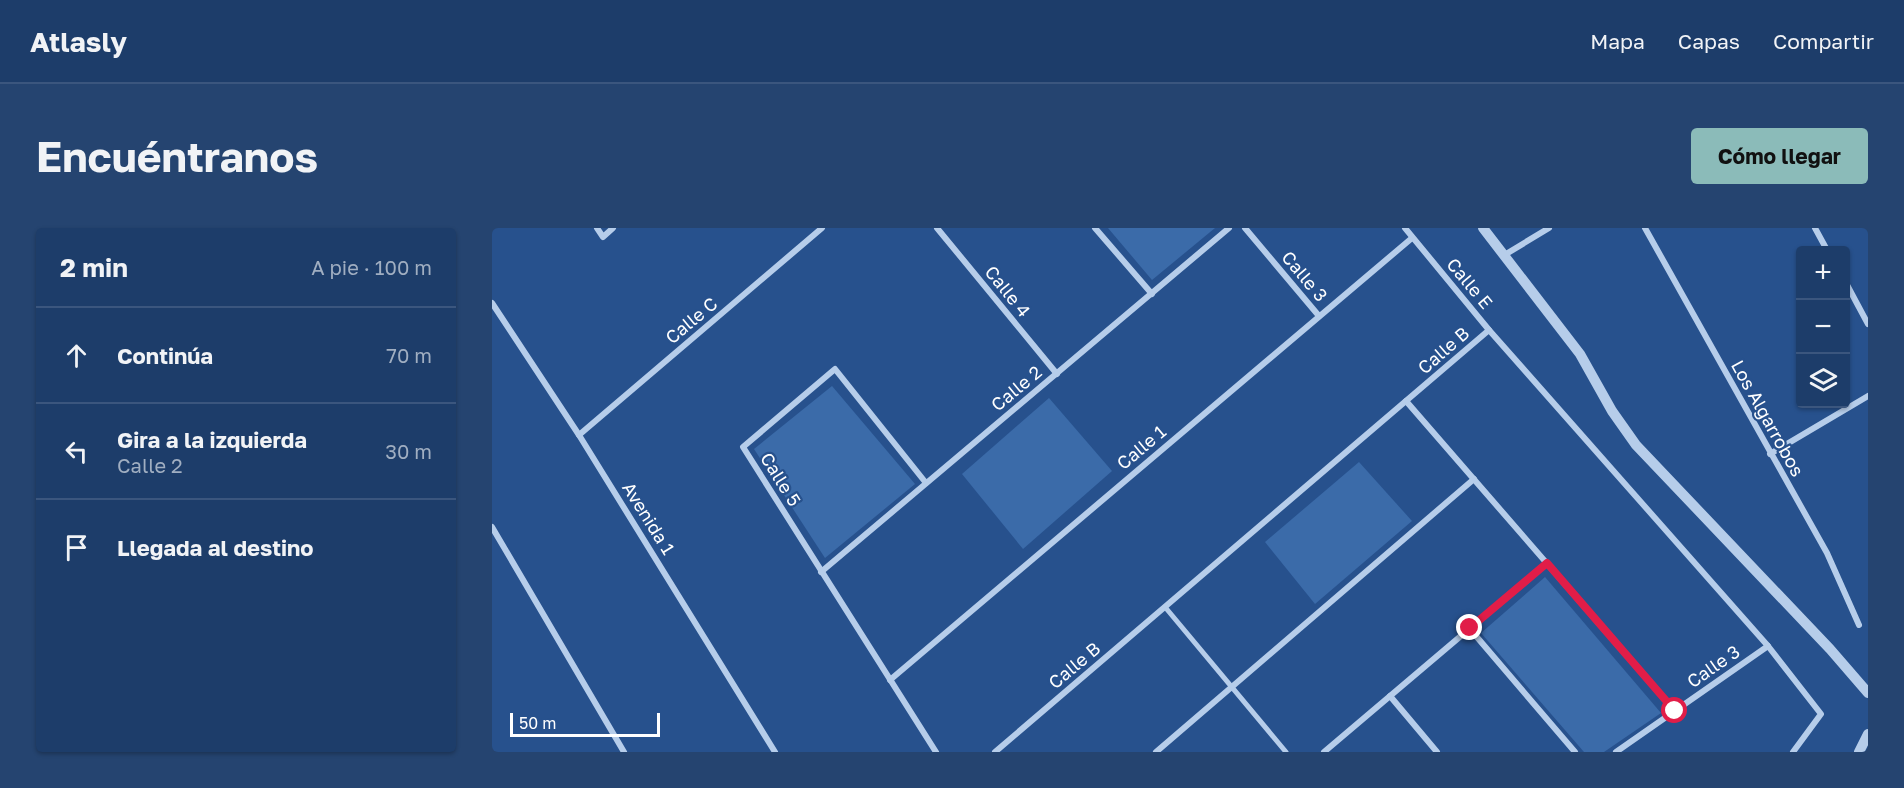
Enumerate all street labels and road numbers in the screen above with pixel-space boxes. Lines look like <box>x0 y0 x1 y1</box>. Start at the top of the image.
street label: Calle 3 <box>1278 246 1332 306</box>
street label: Calle E <box>1442 253 1498 313</box>
street label: Calle 4 <box>981 261 1035 321</box>
street label: Calle C <box>661 292 721 348</box>
street label: Calle B <box>1413 322 1473 378</box>
street label: Los Algarrobos <box>1727 356 1809 480</box>
street label: Calle 2 <box>986 361 1046 415</box>
street label: Calle 1 <box>1112 420 1170 474</box>
street label: Calle 5 <box>756 448 806 510</box>
street label: Avenida 1 <box>618 478 680 559</box>
street label: Calle B <box>1044 637 1104 693</box>
street label: Calle 3 <box>1682 640 1744 692</box>

